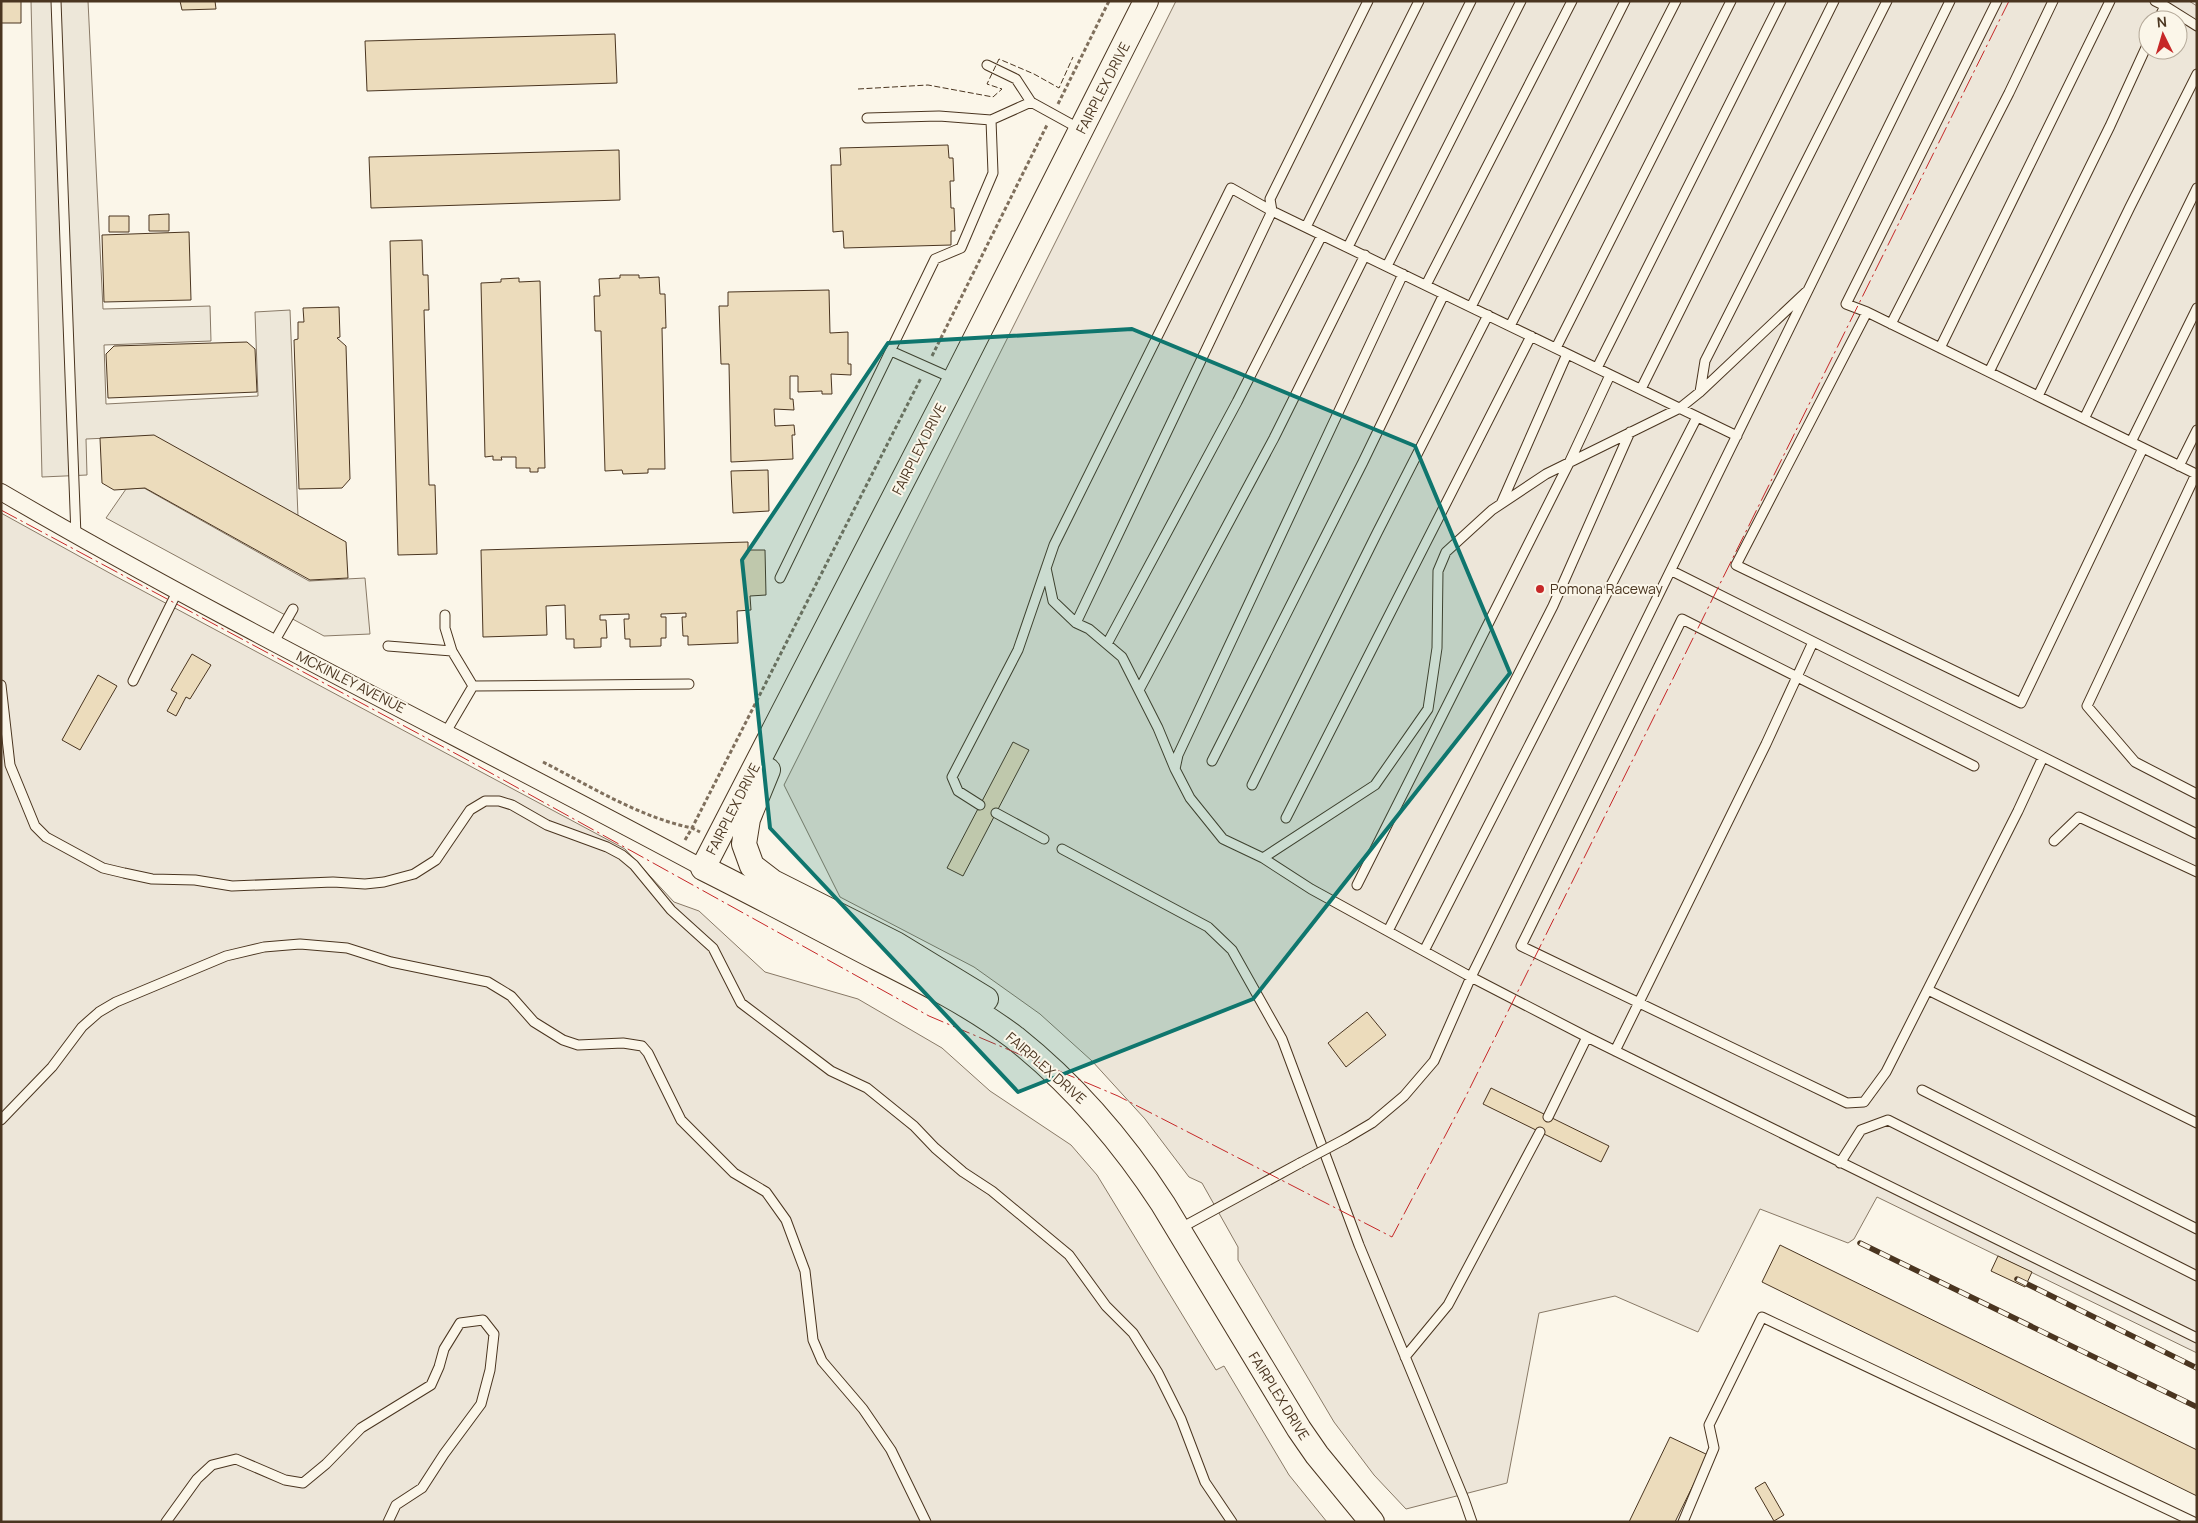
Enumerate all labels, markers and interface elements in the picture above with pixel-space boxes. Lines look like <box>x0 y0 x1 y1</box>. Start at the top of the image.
north arrow <box>2138 10 2188 60</box>
text: N <box>2156 12 2168 31</box>
street label: FAIRPLEX DRIVE <box>1071 39 1134 137</box>
street label: FAIRPLEX DRIVE <box>887 400 950 498</box>
place label: Pomona Raceway <box>1550 579 1663 598</box>
marker: Pomona Raceway <box>1534 583 1546 595</box>
street label: MCKINLEY AVENUE <box>294 646 409 717</box>
street label: FAIRPLEX DRIVE <box>701 760 764 858</box>
street label: FAIRPLEX DRIVE <box>1002 1027 1091 1108</box>
street label: FAIRPLEX DRIVE <box>1245 1348 1314 1443</box>

